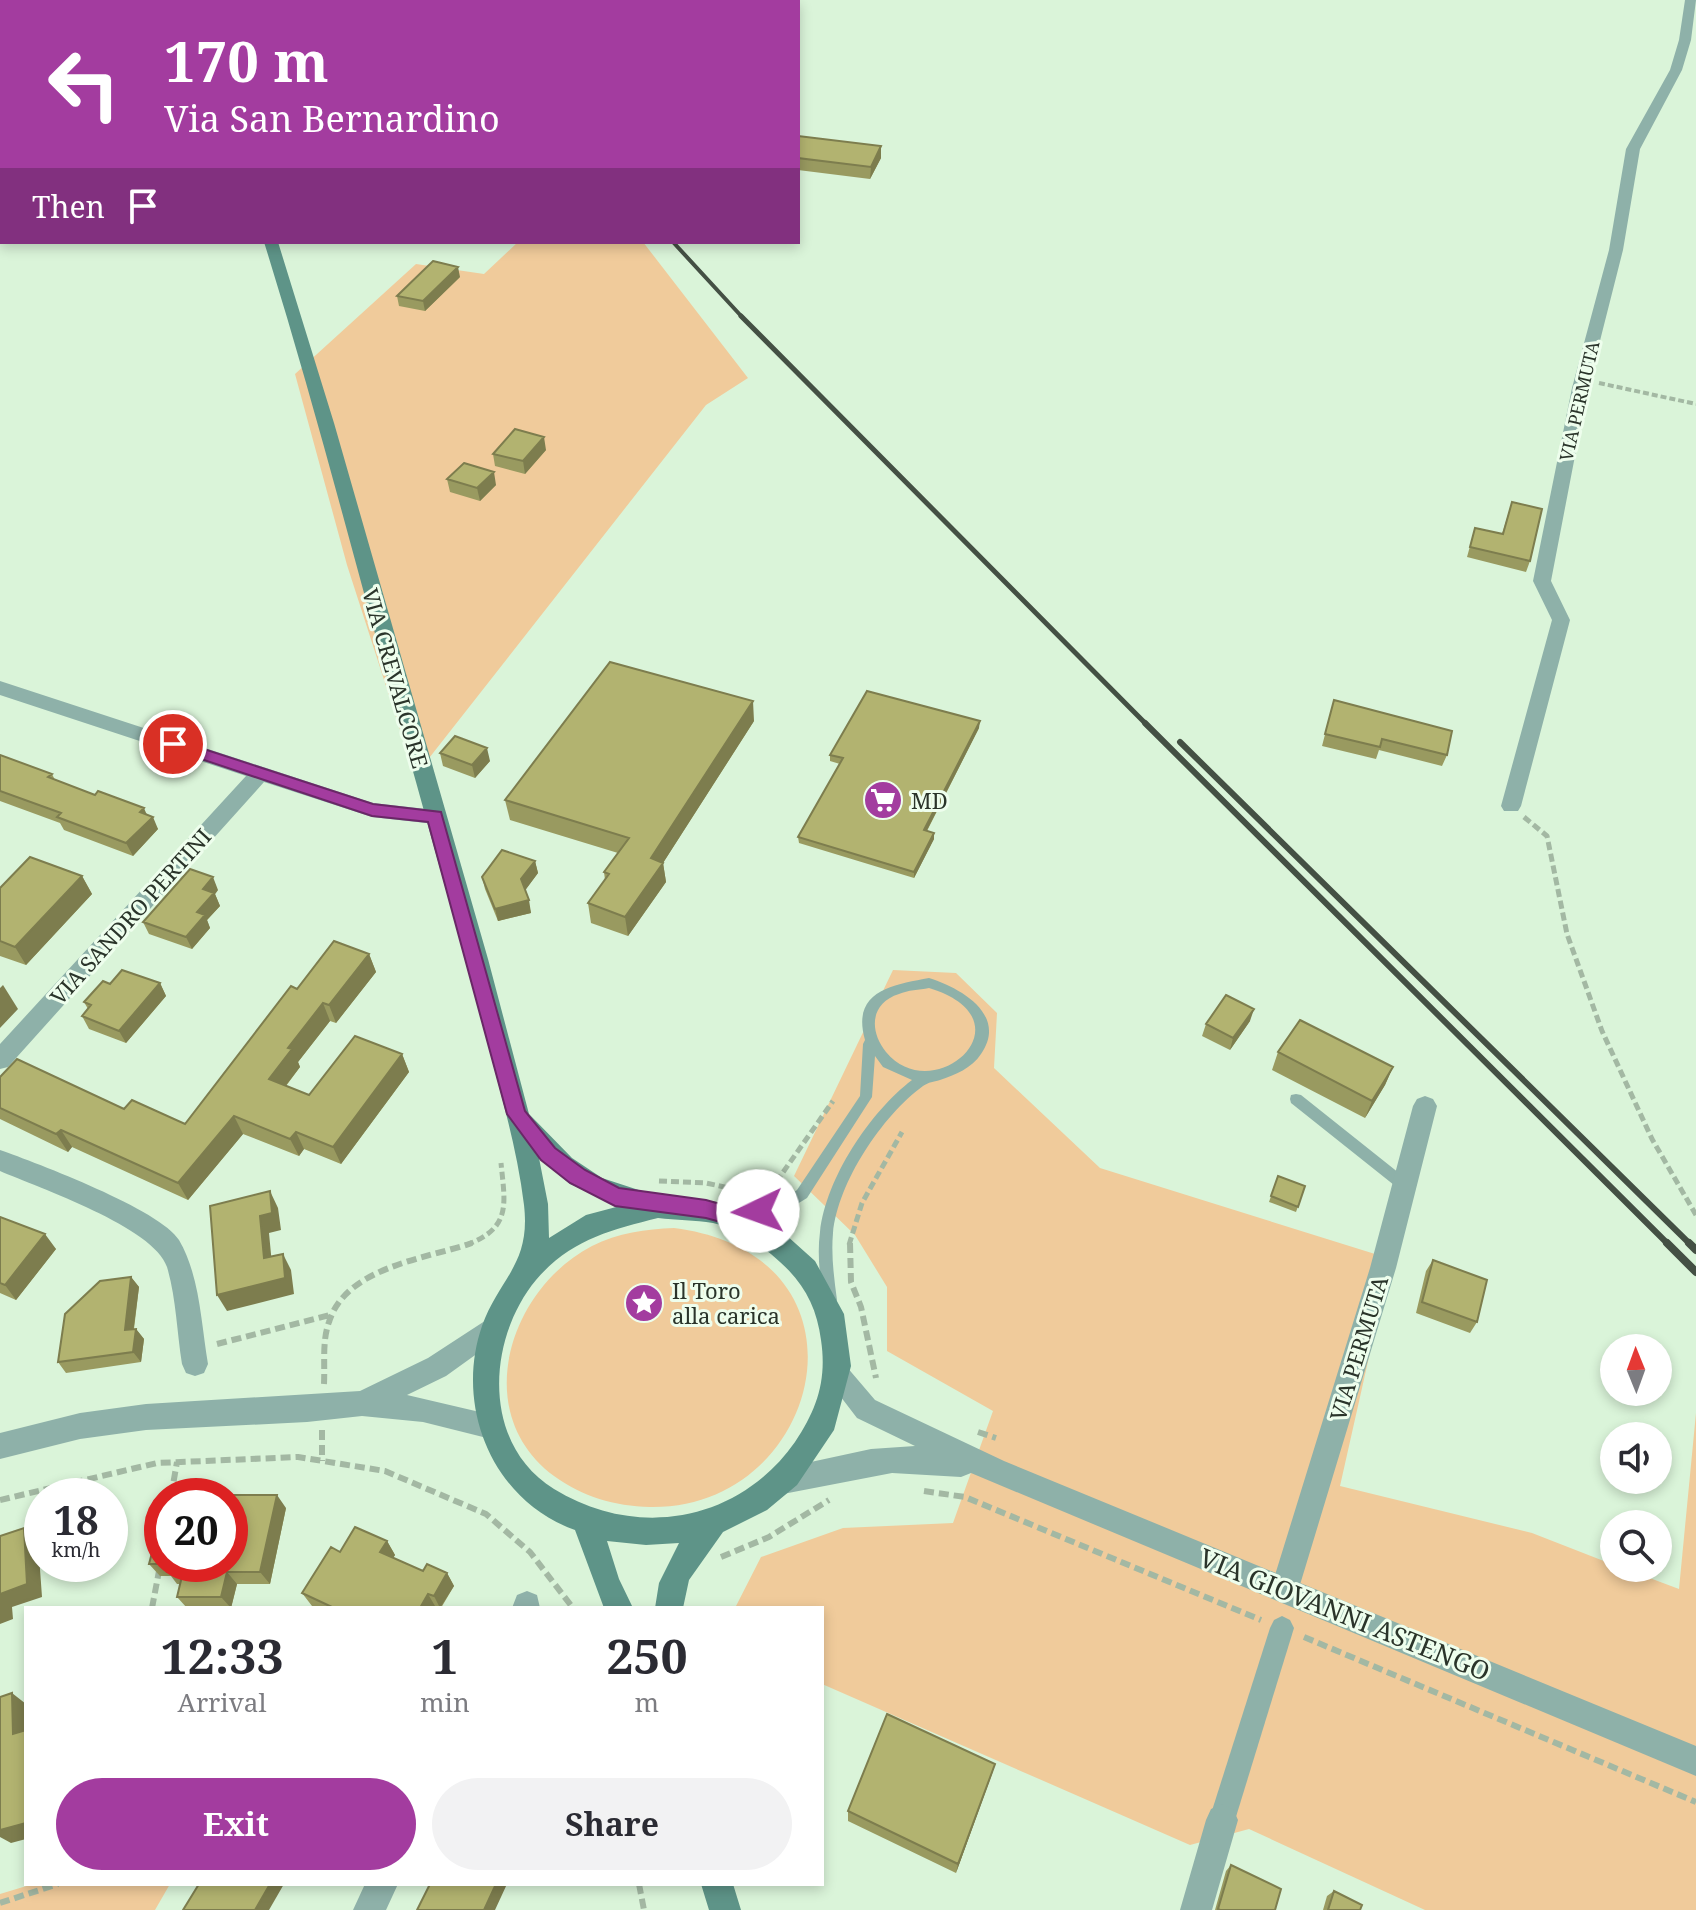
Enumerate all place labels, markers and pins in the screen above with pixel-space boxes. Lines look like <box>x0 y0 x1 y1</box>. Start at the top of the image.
pin <box>139 710 207 778</box>
supermarket icon: MD <box>862 779 904 821</box>
place label: MD <box>911 785 948 815</box>
place label: Il Toro alla carica <box>672 1275 780 1330</box>
place icon: Il Toro alla carica <box>623 1282 665 1324</box>

